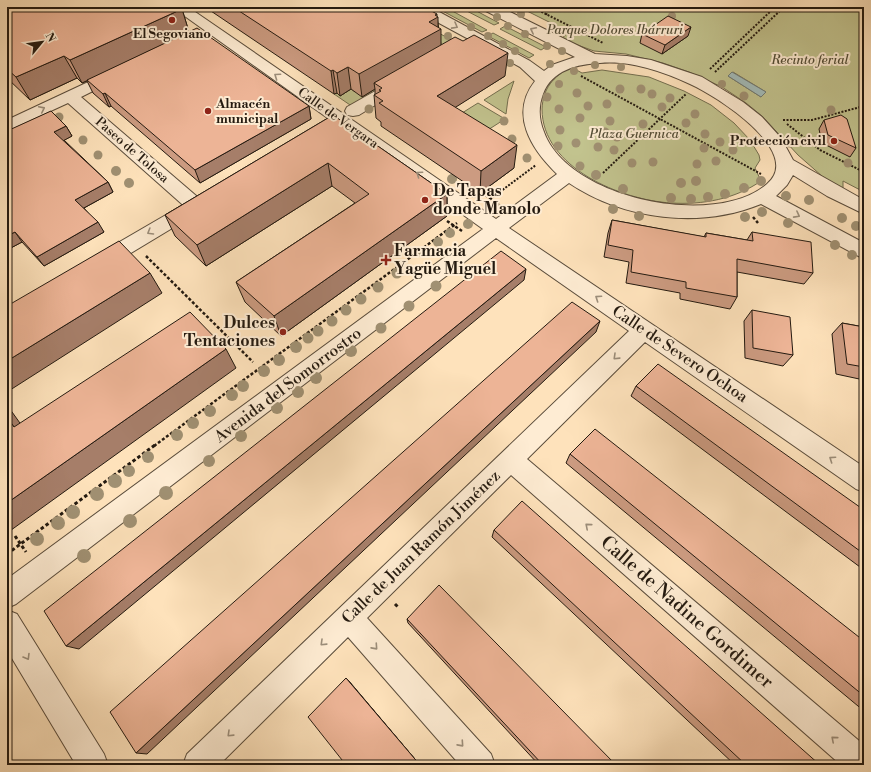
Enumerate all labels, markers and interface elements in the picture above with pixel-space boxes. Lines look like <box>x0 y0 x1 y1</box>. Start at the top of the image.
marker: El Segoviano <box>167 15 177 25</box>
one-way arrow <box>450 21 458 28</box>
north arrow <box>22 22 62 62</box>
park label: Parque Dolores Ibárruri <box>546 22 684 38</box>
place label: El Segoviano <box>133 26 211 42</box>
one-way arrow <box>530 27 537 34</box>
text: N <box>42 30 58 45</box>
park label: Recinto ferial <box>770 52 849 68</box>
one-way arrow <box>275 74 282 81</box>
street label: Calle de Vergara <box>295 84 382 152</box>
place label: Almacén municipal <box>215 96 279 127</box>
one-way arrow <box>38 106 45 114</box>
marker: Almacén municipal <box>203 106 213 116</box>
street label: Paseo de Tolosa <box>92 114 172 187</box>
park label: Plaza Guernica <box>588 126 680 142</box>
place label: Protección civil <box>730 133 827 149</box>
marker: Protección civil <box>829 136 839 146</box>
one-way arrow <box>416 172 423 179</box>
place label: De Tapas donde Manolo <box>433 181 541 219</box>
marker: De Tapas donde Manolo <box>420 195 430 205</box>
one-way arrow <box>793 211 800 218</box>
one-way arrow <box>147 227 154 235</box>
place label: Farmacia Yagüe Miguel <box>394 241 497 279</box>
marker: Farmacia Yagüe Miguel <box>381 255 391 265</box>
one-way arrow <box>595 295 602 303</box>
street label: Calle de Severo Ochoa <box>608 301 752 407</box>
place label: Dulces Tentaciones <box>184 313 275 351</box>
street label: Avenida del Somorrostro <box>210 323 366 447</box>
marker: Dulces Tentaciones <box>278 327 288 337</box>
one-way arrow <box>613 352 621 360</box>
one-way arrow <box>829 456 836 463</box>
street label: Calle de Juan Ramón Jiménez <box>338 466 504 628</box>
one-way arrow <box>585 524 592 531</box>
street label: Calle de Nadine Gordimer <box>596 530 778 694</box>
one-way arrow <box>320 638 328 646</box>
one-way arrow <box>370 642 377 650</box>
one-way arrow <box>23 653 30 660</box>
one-way arrow <box>227 729 235 737</box>
one-way arrow <box>832 737 839 744</box>
one-way arrow <box>457 739 464 747</box>

